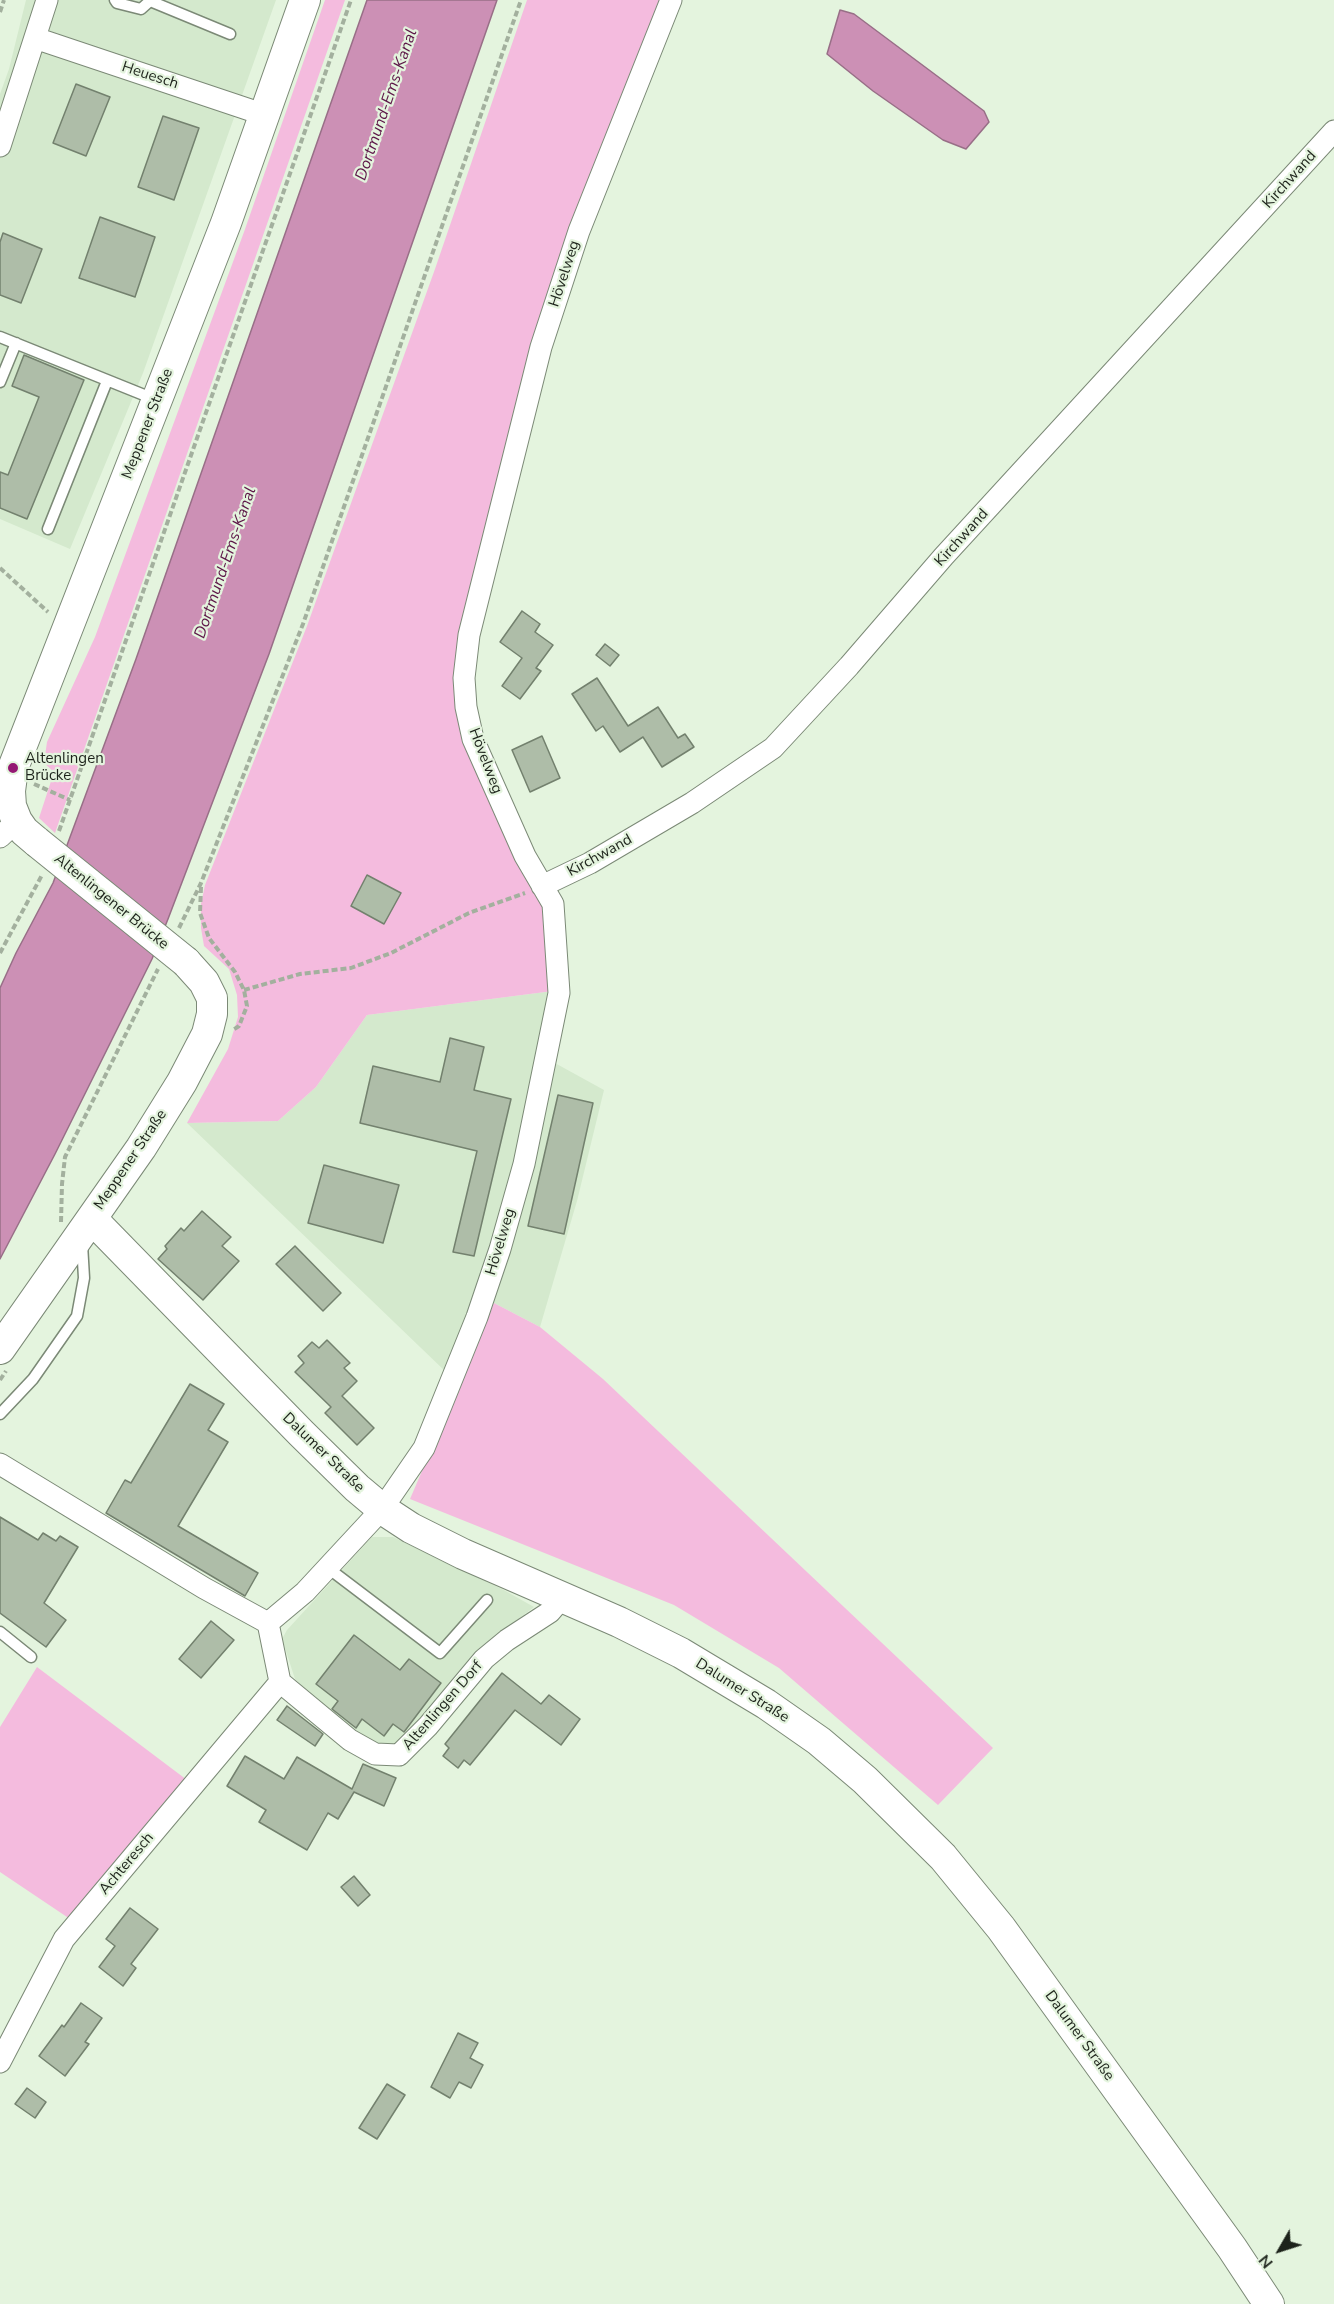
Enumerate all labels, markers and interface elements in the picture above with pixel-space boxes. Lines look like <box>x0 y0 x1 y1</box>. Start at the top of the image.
water label: Dortmund-Ems-Kanal <box>352 27 422 183</box>
street label: Heuesch <box>119 58 181 94</box>
street label: Kirchwand <box>1259 148 1321 212</box>
street label: Hövelweg <box>546 239 584 309</box>
street label: Meppener Straße <box>119 366 177 482</box>
water label: Dortmund-Ems-Kanal <box>191 485 261 641</box>
street label: Kirchwand <box>931 506 993 570</box>
street label: Hövelweg <box>464 726 506 796</box>
place label: Altenlingen Brücke <box>25 750 104 785</box>
marker: Altenlingen Brücke <box>6 761 20 775</box>
street label: Kirchwand <box>565 831 635 881</box>
street label: Altenlingener Brücke <box>50 850 172 954</box>
street label: Meppener Straße <box>91 1107 171 1213</box>
street label: Hövelweg <box>482 1206 520 1278</box>
street label: Dalumer Straße <box>278 1409 368 1497</box>
street label: Dalumer Straße <box>692 1655 792 1727</box>
street label: Altenlingen Dorf <box>399 1658 487 1754</box>
street label: Achteresch <box>96 1829 158 1899</box>
street label: Dalumer Straße <box>1040 1987 1118 2085</box>
north arrow <box>1250 2220 1310 2280</box>
text: N <box>1254 2250 1278 2273</box>

